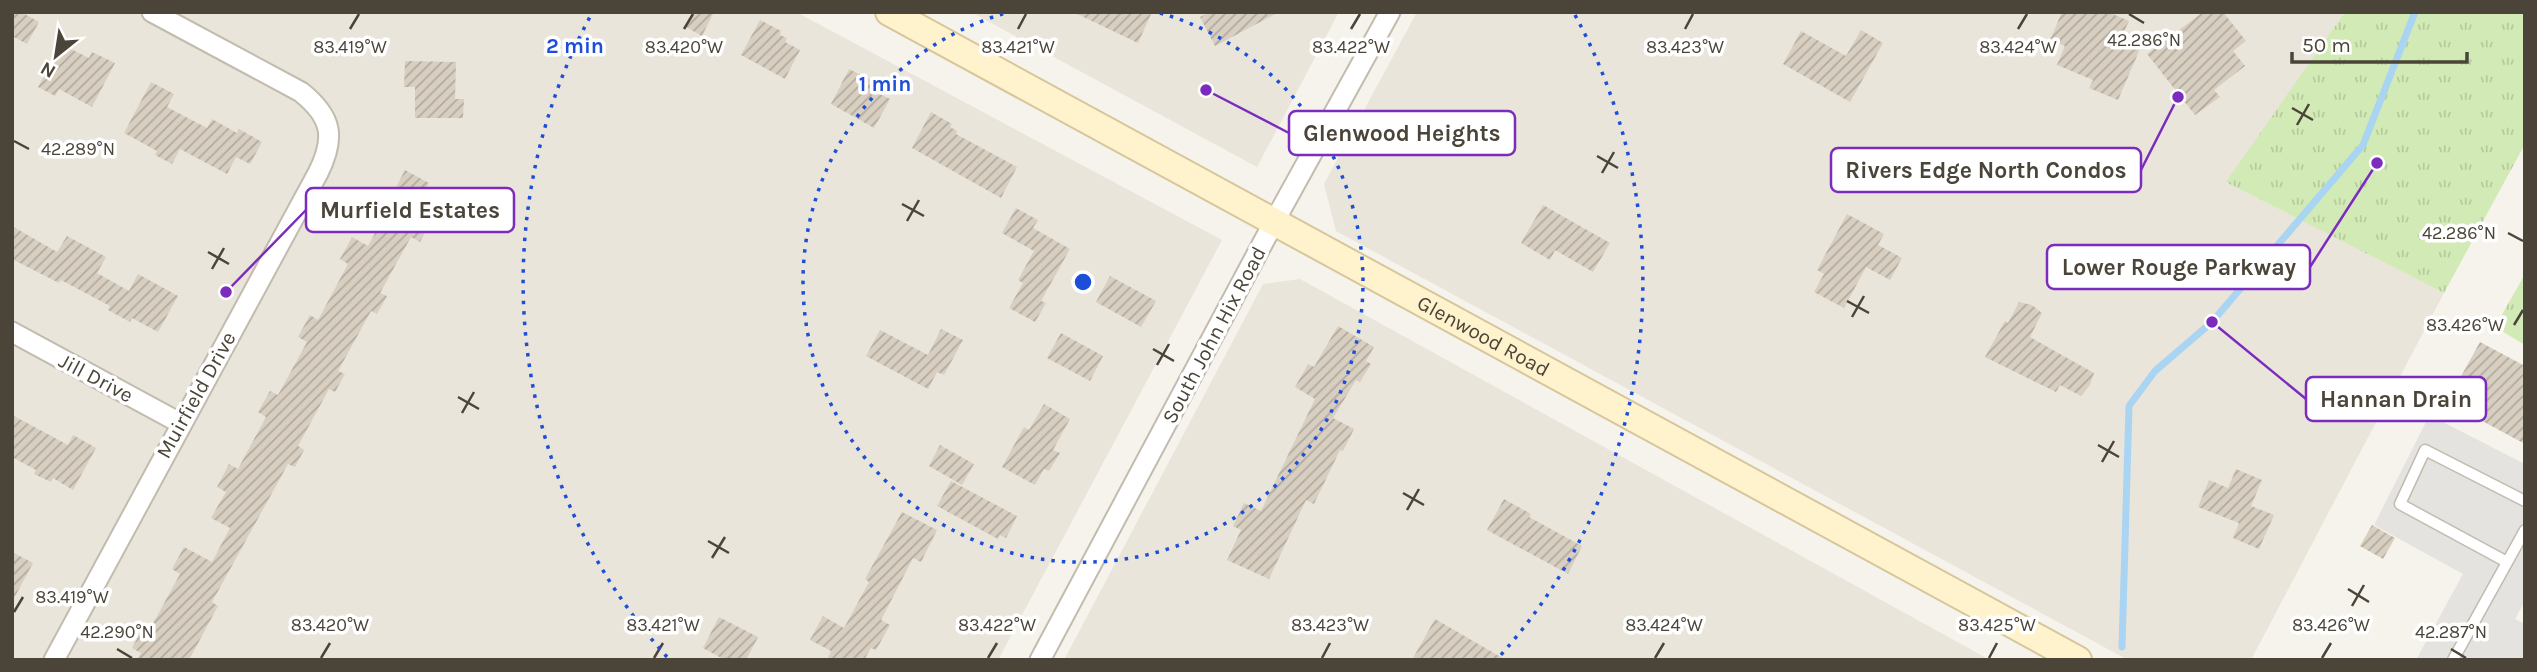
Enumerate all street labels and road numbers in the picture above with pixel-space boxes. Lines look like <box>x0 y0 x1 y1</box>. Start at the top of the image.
street label: South John Hix Road <box>1157 242 1271 428</box>
street label: Glenwood Road <box>1413 290 1554 382</box>
street label: Muirfield Drive <box>151 328 241 462</box>
street label: Jill Drive <box>55 349 137 407</box>

